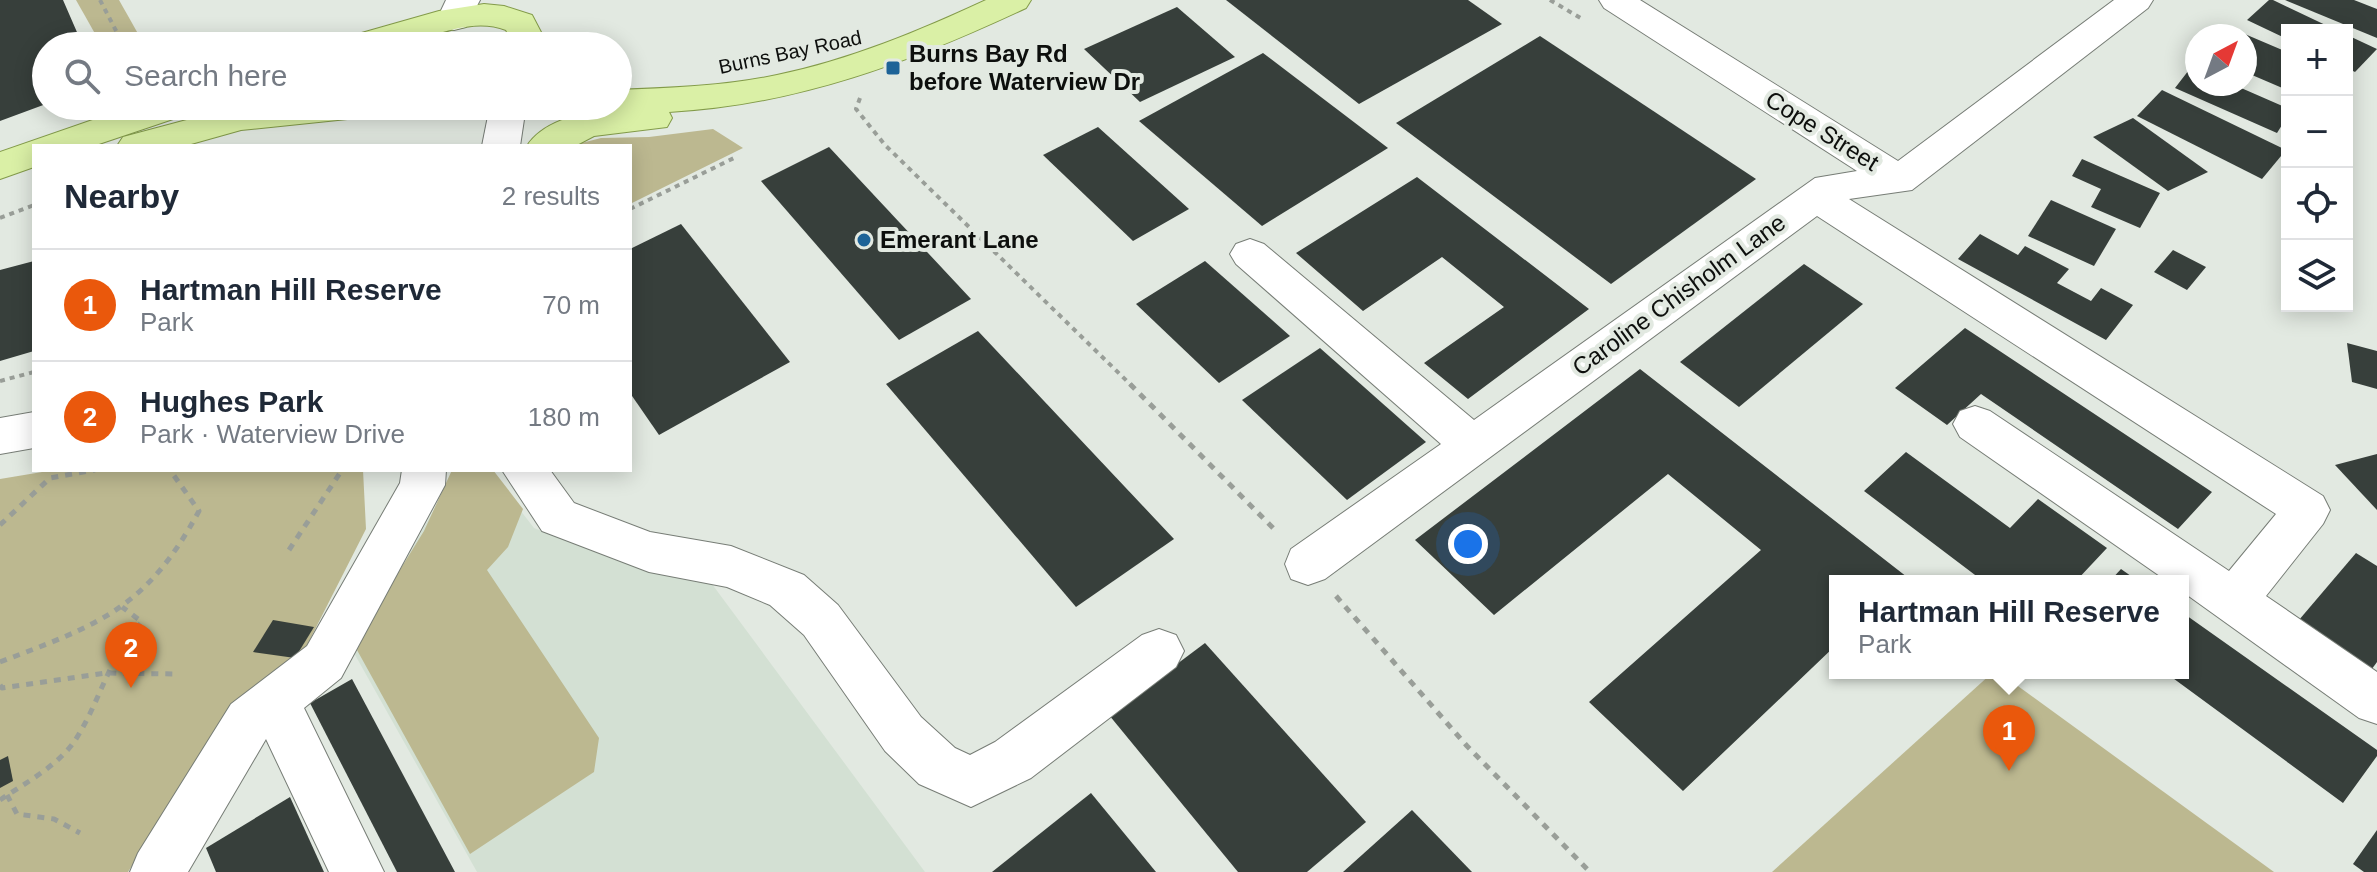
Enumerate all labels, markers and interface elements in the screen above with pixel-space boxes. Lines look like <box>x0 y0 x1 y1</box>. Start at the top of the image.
north arrow <box>2185 24 2257 96</box>
map controls <box>2281 24 2353 312</box>
button: + <box>2281 24 2353 96</box>
street label: Burns Bay Road <box>716 26 864 78</box>
search box <box>32 32 632 120</box>
place label: Burns Bay Rd before Waterview Dr <box>909 40 1140 95</box>
icon: search <box>60 54 104 98</box>
text: Search here <box>124 59 287 92</box>
marker: Burns Bay Rd before Waterview Dr <box>884 59 902 77</box>
street label: Cope Street <box>1761 85 1884 176</box>
button: − <box>2281 96 2353 168</box>
button: locate <box>2281 168 2353 240</box>
text: Nearby <box>64 177 179 215</box>
text: 2 results <box>502 181 600 211</box>
street label: Caroline Chisholm Lane <box>1567 208 1790 381</box>
place label: Emerant Lane <box>880 226 1039 253</box>
marker: Emerant Lane <box>855 231 873 249</box>
button: layers <box>2281 240 2353 312</box>
text: Hartman Hill Reserve <box>140 273 442 306</box>
text: 1 <box>83 290 97 320</box>
text: 70 m <box>542 290 600 320</box>
text: Park <box>140 307 193 337</box>
text: Hughes Park <box>140 385 323 418</box>
text: 2 <box>83 402 97 432</box>
text: 180 m <box>528 402 600 432</box>
text: Park · Waterview Drive <box>140 419 405 449</box>
your location <box>1448 524 1488 564</box>
popup <box>1829 575 2189 679</box>
text: Hartman Hill Reserve <box>1858 595 2160 628</box>
pin: 2 <box>105 622 157 688</box>
text: Park <box>1858 629 1912 659</box>
pin: 1 <box>1983 705 2035 771</box>

